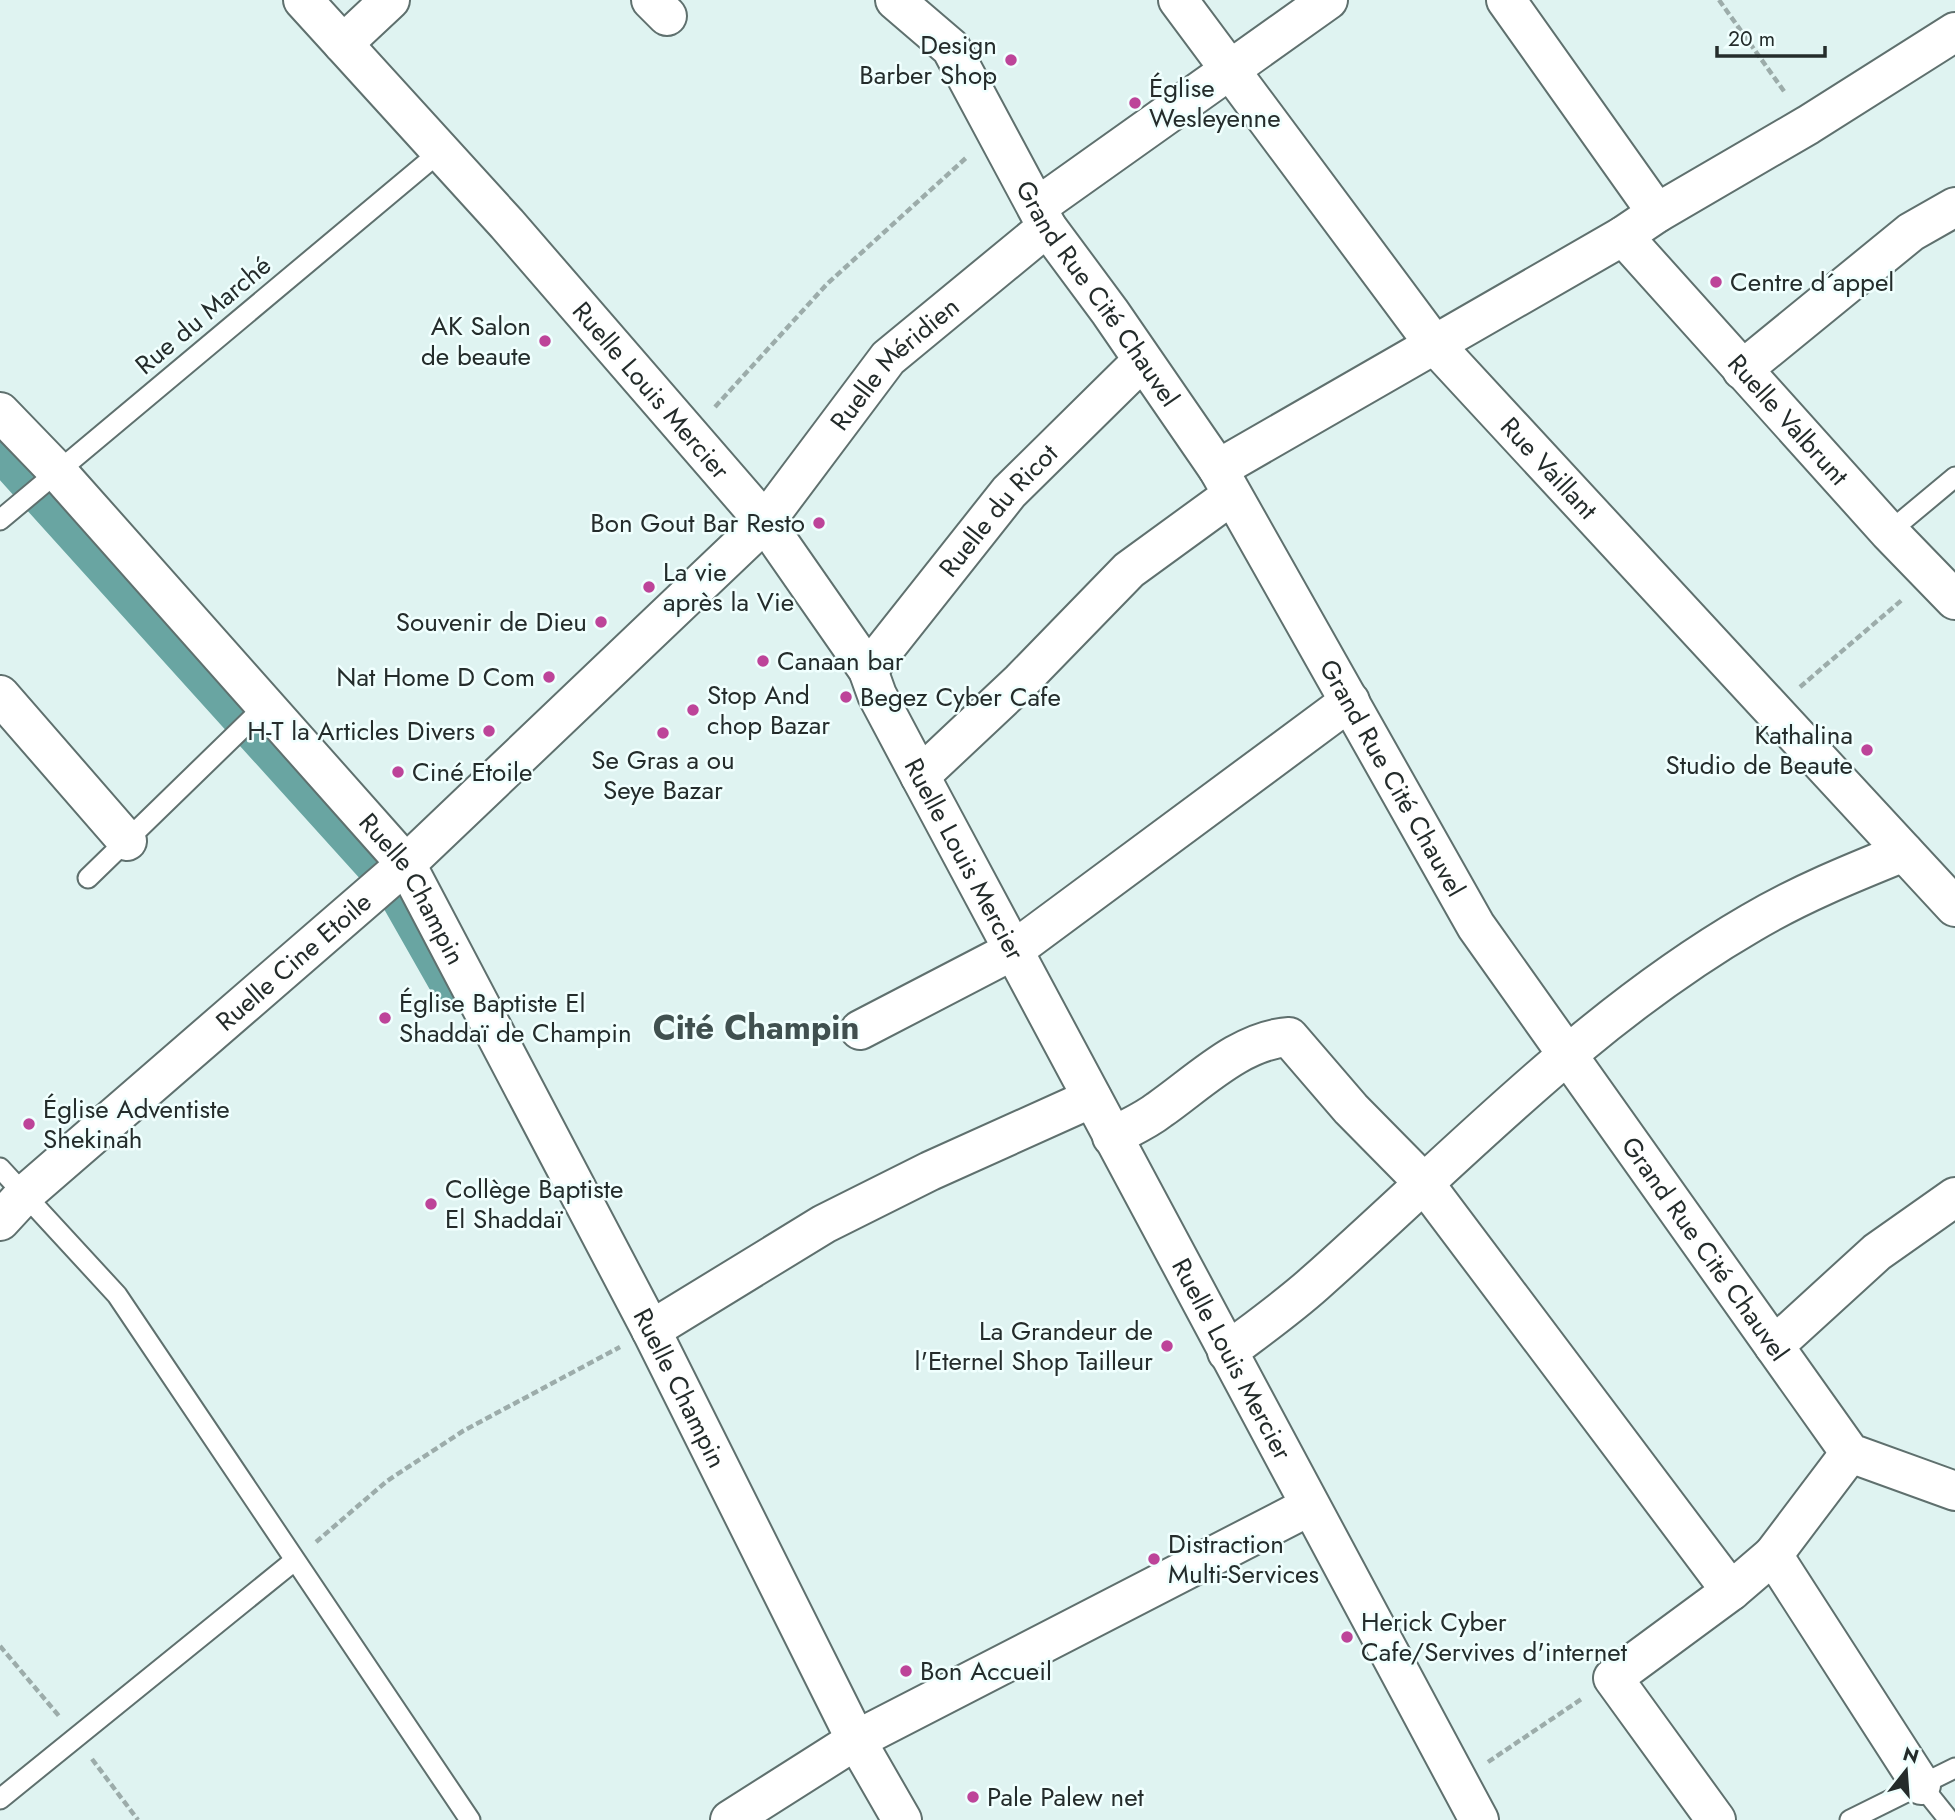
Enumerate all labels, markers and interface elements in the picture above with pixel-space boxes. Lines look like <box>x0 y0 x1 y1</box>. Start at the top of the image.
scale bar <box>1717 14 1826 58</box>
text: 20 m <box>1728 24 1775 54</box>
place label: Design Barber Shop <box>859 26 997 94</box>
marker: Design Barber Shop <box>1003 52 1019 68</box>
place label: Église Wesleyenne <box>1149 69 1281 137</box>
marker: Église Wesleyenne <box>1127 95 1143 111</box>
street label: Grand Rue Cité Chauvel <box>1006 173 1189 414</box>
street label: Rue du Marché <box>127 247 279 383</box>
place label: Centre d´appel <box>1730 263 1894 301</box>
marker: Centre d´appel <box>1708 274 1724 290</box>
street label: Ruelle Méridien <box>821 288 967 439</box>
street label: Ruelle Louis Mercier <box>563 293 739 487</box>
place label: AK Salon de beaute <box>421 307 531 375</box>
marker: AK Salon de beaute <box>537 333 553 349</box>
street label: Ruelle Valbrunt <box>1719 346 1858 494</box>
street label: Rue Vaillant <box>1492 408 1607 528</box>
street label: Ruelle du Ricot <box>930 435 1067 585</box>
place label: Bon Gout Bar Resto <box>590 504 805 542</box>
marker: Bon Gout Bar Resto <box>811 515 827 531</box>
place label: La vie après la Vie <box>663 553 794 621</box>
marker: La vie après la Vie <box>641 579 657 595</box>
place label: Souvenir de Dieu <box>396 603 587 641</box>
marker: Souvenir de Dieu <box>593 614 609 630</box>
place label: Canaan bar <box>777 642 904 680</box>
street label: Grand Rue Cité Chauvel <box>1310 652 1475 904</box>
marker: Canaan bar <box>755 653 771 669</box>
place label: Nat Home D Com <box>336 658 535 696</box>
marker: Nat Home D Com <box>541 669 557 685</box>
place label: Stop And chop Bazar <box>707 676 830 744</box>
place label: Begez Cyber Cafe <box>860 678 1061 716</box>
marker: Begez Cyber Cafe <box>838 689 854 705</box>
marker: Stop And chop Bazar <box>685 702 701 718</box>
place label: H-T la Articles Divers <box>247 712 475 750</box>
place label: Kathalina Studio de Beaute <box>1666 716 1853 784</box>
marker: H-T la Articles Divers <box>481 723 497 739</box>
marker: Se Gras a ou Seye Bazar <box>655 725 671 741</box>
place label: Se Gras a ou Seye Bazar <box>591 741 735 809</box>
marker: Kathalina Studio de Beaute <box>1859 742 1875 758</box>
street label: Ruelle Louis Mercier <box>895 751 1034 967</box>
place label: Ciné Etoile <box>412 753 532 791</box>
marker: Ciné Etoile <box>390 764 406 780</box>
street label: Ruelle Champin <box>350 804 475 972</box>
street label: Ruelle Cine Etoile <box>207 883 380 1040</box>
place label: Église Baptiste El Shaddaï de Champin <box>399 984 632 1052</box>
district label: Cité Champin <box>653 1004 859 1051</box>
marker: Église Baptiste El Shaddaï de Champin <box>377 1010 393 1026</box>
place label: Église Adventiste Shekinah <box>43 1090 230 1158</box>
marker: Église Adventiste Shekinah <box>21 1116 37 1132</box>
street label: Grand Rue Cité Chauvel <box>1612 1129 1798 1369</box>
place label: Collège Baptiste El Shaddaï <box>445 1170 623 1238</box>
marker: Collège Baptiste El Shaddaï <box>423 1196 439 1212</box>
street label: Ruelle Louis Mercier <box>1163 1251 1302 1467</box>
street label: Ruelle Champin <box>624 1301 736 1474</box>
place label: La Grandeur de l'Eternel Shop Tailleur <box>915 1312 1153 1380</box>
marker: La Grandeur de l'Eternel Shop Tailleur <box>1159 1338 1175 1354</box>
place label: Distraction Multi-Services <box>1168 1525 1319 1593</box>
marker: Distraction Multi-Services <box>1146 1551 1162 1567</box>
place label: Herick Cyber Cafe/Servives d'internet <box>1361 1603 1628 1671</box>
marker: Herick Cyber Cafe/Servives d'internet <box>1339 1629 1355 1645</box>
place label: Bon Accueil <box>920 1652 1052 1690</box>
marker: Bon Accueil <box>898 1663 914 1679</box>
north arrow <box>1871 1736 1941 1806</box>
text: N <box>1900 1740 1922 1770</box>
place label: Pale Palew net <box>987 1778 1145 1816</box>
marker: Pale Palew net <box>965 1789 981 1805</box>

